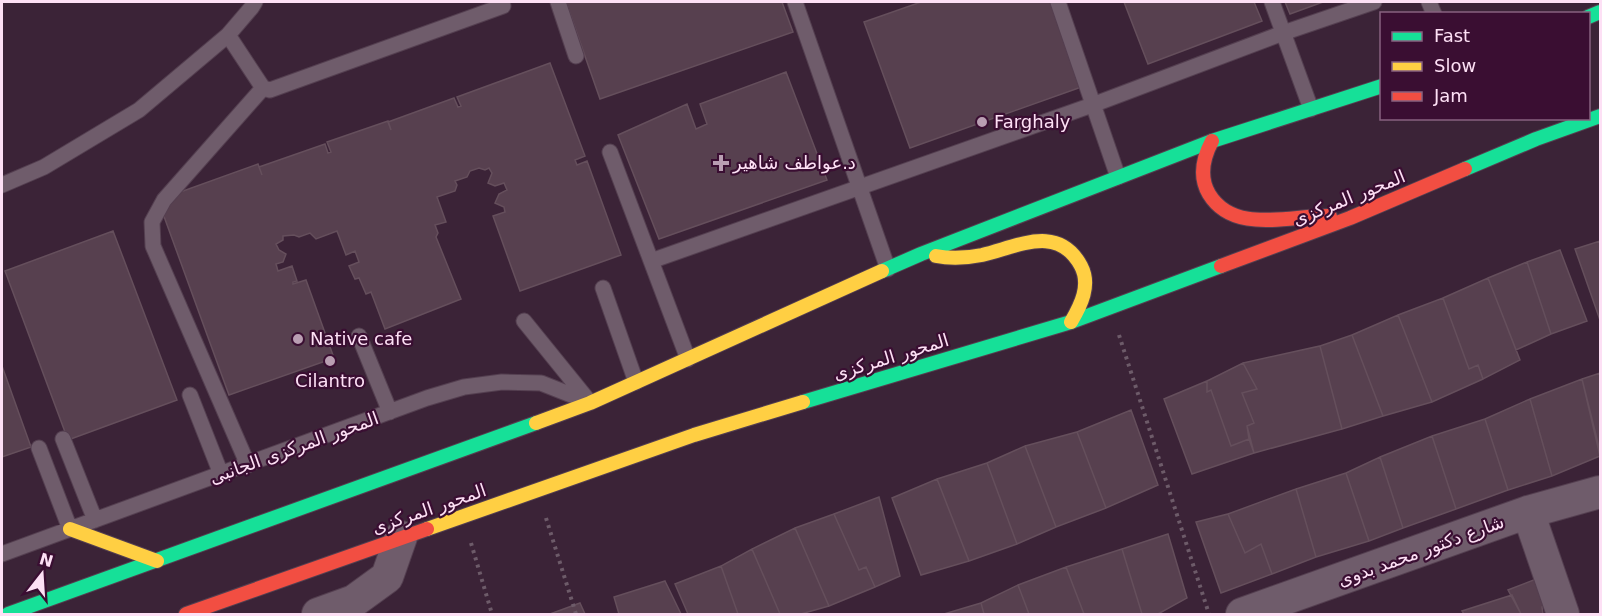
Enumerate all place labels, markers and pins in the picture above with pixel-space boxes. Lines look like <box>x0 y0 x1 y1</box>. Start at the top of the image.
place label: Farghaly <box>994 111 1071 132</box>
marker: Farghaly <box>975 115 989 129</box>
place label: د.عواطف شاهير <box>732 152 856 174</box>
marker: د.عواطف شاهير <box>714 156 728 170</box>
place label: Native cafe <box>310 328 412 349</box>
marker: Native cafe <box>291 332 305 346</box>
marker: Cilantro <box>323 354 337 368</box>
place label: Cilantro <box>295 370 365 391</box>

